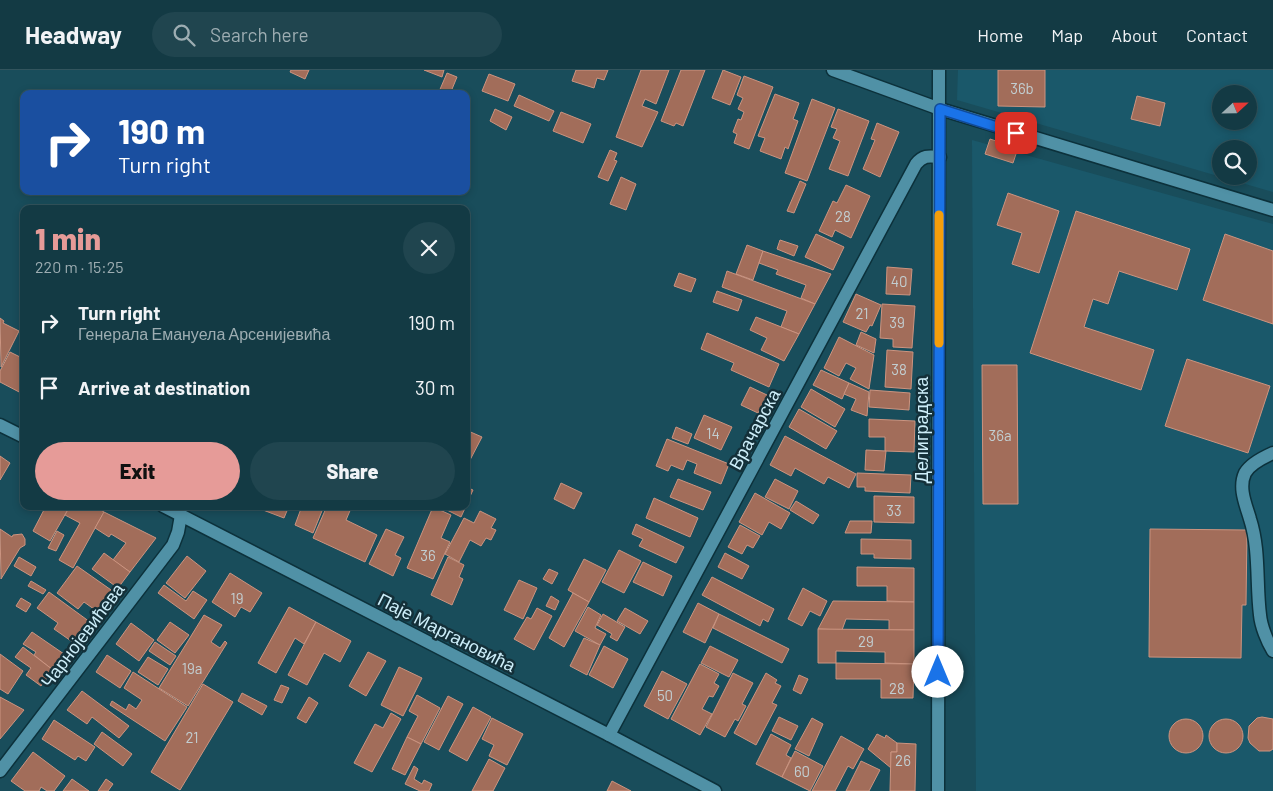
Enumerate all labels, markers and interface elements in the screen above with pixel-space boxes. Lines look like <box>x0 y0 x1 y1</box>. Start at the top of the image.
search box <box>152 12 502 57</box>
text: Headway <box>25 20 122 49</box>
icon: search <box>170 21 198 49</box>
text: Search here <box>210 23 309 46</box>
text: Home <box>977 24 1023 46</box>
text: Map <box>1051 24 1083 46</box>
text: About <box>1111 24 1158 46</box>
text: Contact <box>1186 24 1248 46</box>
house number: 36b <box>1010 79 1034 97</box>
north arrow <box>1212 85 1258 130</box>
map controls <box>1212 85 1257 185</box>
text: 190 m <box>118 109 205 151</box>
icon: right <box>35 110 100 175</box>
pin <box>995 112 1037 154</box>
icon: arrive <box>1002 119 1030 147</box>
button: search <box>1212 140 1257 185</box>
text: Turn right <box>118 151 211 177</box>
house number: 28 <box>835 207 851 225</box>
text: 1 min <box>35 220 101 256</box>
button: close <box>403 222 455 274</box>
text: 220 m · 15:25 <box>35 257 123 276</box>
house number: 40 <box>891 272 907 290</box>
text: Turn right <box>78 301 160 324</box>
house number: 21 <box>855 304 869 322</box>
icon: right <box>35 309 63 337</box>
text: 190 m <box>408 311 455 334</box>
house number: 39 <box>889 313 905 331</box>
text: Генерала Емануела Арсенијевића <box>78 324 330 343</box>
house number: 38 <box>891 360 907 378</box>
icon: arrive <box>35 374 63 402</box>
text: Arrive at destination <box>78 376 250 399</box>
text: 30 m <box>415 376 455 399</box>
street label: Делиградска <box>910 376 932 483</box>
street label: Врачарска <box>724 384 785 473</box>
house number: 14 <box>706 424 720 442</box>
house number: 36a <box>988 426 1012 444</box>
button: Exit <box>35 442 240 500</box>
button: Share <box>250 442 455 500</box>
house number: 33 <box>886 501 902 519</box>
house number: 36 <box>420 546 436 564</box>
street label: Чарнојевићева <box>36 578 129 692</box>
street label: Паје Маргановића <box>374 588 520 677</box>
house number: 19 <box>230 589 244 607</box>
house number: 29 <box>858 632 874 650</box>
position arrow <box>911 645 963 697</box>
house number: 19a <box>182 659 202 677</box>
house number: 28 <box>889 679 905 697</box>
house number: 50 <box>657 686 673 704</box>
house number: 21 <box>185 728 199 746</box>
house number: 26 <box>895 751 911 769</box>
house number: 60 <box>794 762 810 780</box>

